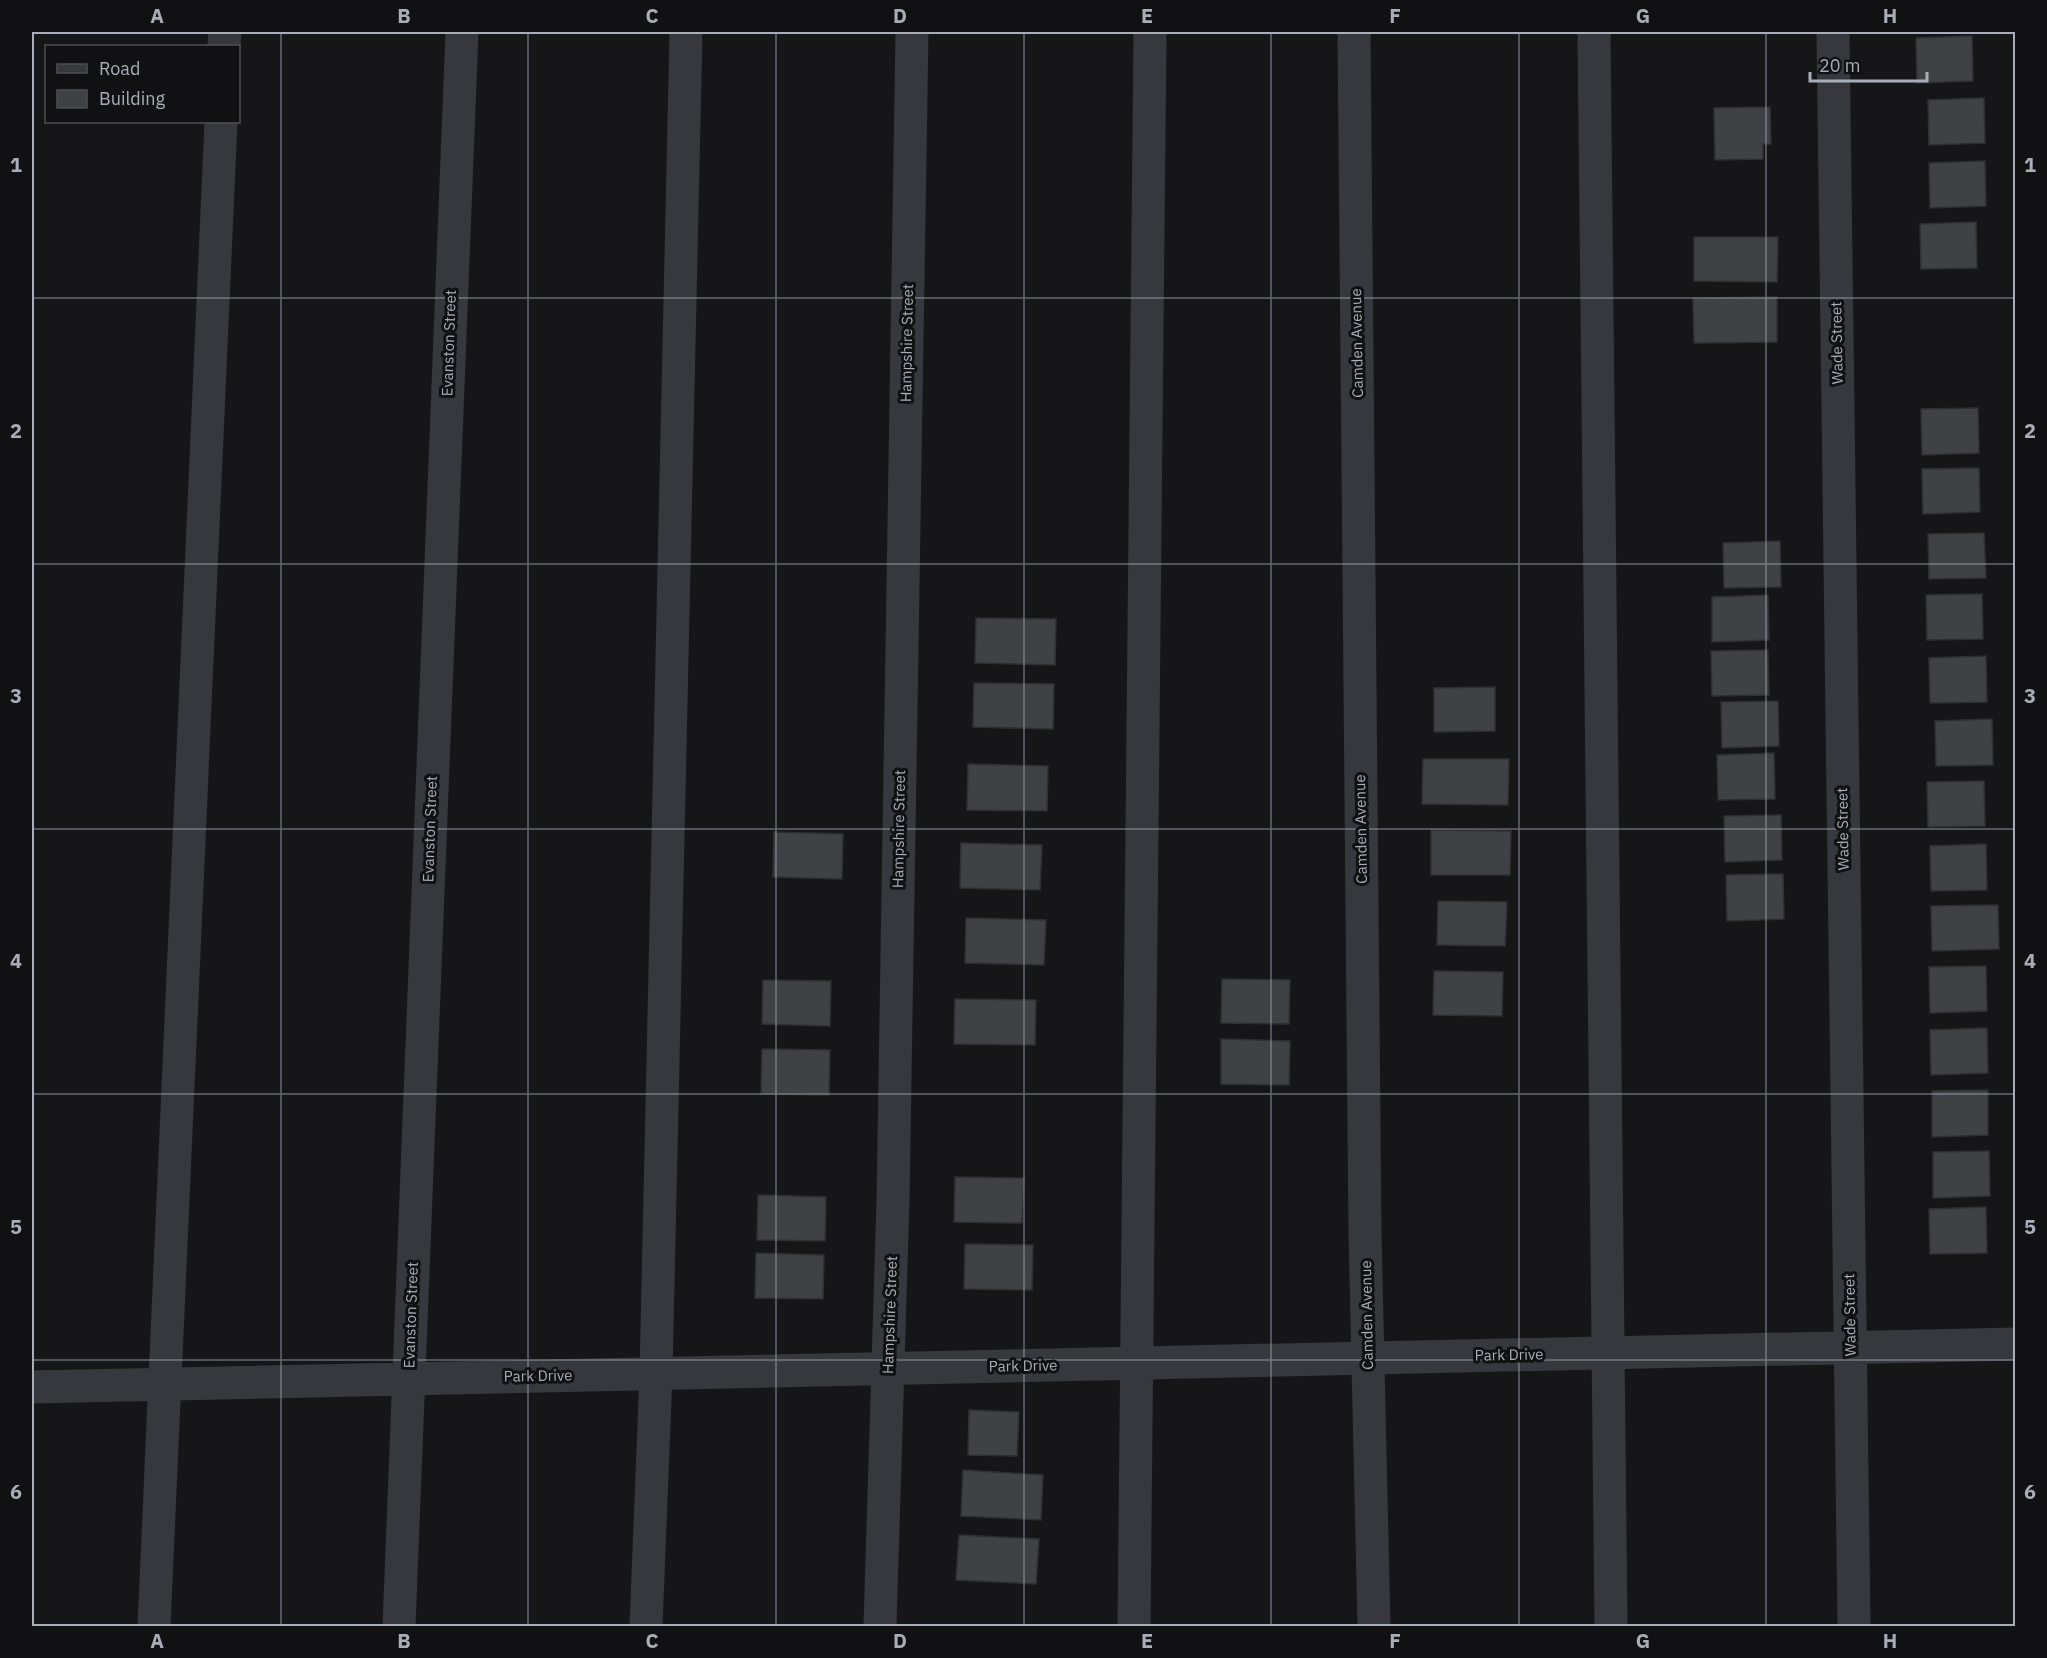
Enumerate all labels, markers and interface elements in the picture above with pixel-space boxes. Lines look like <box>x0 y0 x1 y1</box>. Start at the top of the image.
text: A <box>150 2 164 29</box>
text: B <box>397 2 411 29</box>
text: C <box>645 2 659 29</box>
text: D <box>893 2 907 29</box>
text: E <box>1141 2 1153 29</box>
text: F <box>1389 2 1401 29</box>
text: G <box>1636 2 1650 29</box>
text: H <box>1883 2 1897 29</box>
legend <box>45 45 240 123</box>
scale bar <box>1810 45 1927 83</box>
text: 20 m <box>1819 54 1861 77</box>
text: Road <box>99 57 140 80</box>
text: Building <box>99 87 166 110</box>
text: 1 <box>10 151 22 178</box>
text: 1 <box>2024 151 2036 178</box>
street label: Hampshire Street <box>896 284 917 402</box>
street label: Camden Avenue <box>1346 288 1367 398</box>
street label: Evanston Street <box>437 289 460 397</box>
street label: Wade Street <box>1826 301 1847 385</box>
text: 2 <box>10 417 22 444</box>
text: 2 <box>2024 417 2036 444</box>
text: 3 <box>10 682 22 709</box>
text: 3 <box>2024 682 2036 709</box>
street label: Hampshire Street <box>888 770 909 888</box>
street label: Camden Avenue <box>1350 774 1371 884</box>
street label: Evanston Street <box>418 775 441 883</box>
street label: Wade Street <box>1832 787 1853 871</box>
text: 4 <box>10 947 22 974</box>
text: 4 <box>2024 947 2036 974</box>
text: 5 <box>10 1213 22 1240</box>
text: 5 <box>2024 1213 2036 1240</box>
street label: Hampshire Street <box>878 1256 901 1374</box>
street label: Camden Avenue <box>1356 1260 1377 1370</box>
street label: Evanston Street <box>399 1261 422 1369</box>
street label: Wade Street <box>1839 1273 1860 1357</box>
street label: Park Drive <box>1474 1344 1544 1365</box>
street label: Park Drive <box>988 1355 1058 1376</box>
street label: Park Drive <box>503 1365 573 1386</box>
text: 6 <box>10 1478 22 1505</box>
text: 6 <box>2024 1478 2036 1505</box>
text: A <box>150 1627 164 1654</box>
text: B <box>397 1627 411 1654</box>
text: C <box>645 1627 659 1654</box>
text: D <box>893 1627 907 1654</box>
text: E <box>1141 1627 1153 1654</box>
text: F <box>1389 1627 1401 1654</box>
text: G <box>1636 1627 1650 1654</box>
text: H <box>1883 1627 1897 1654</box>

